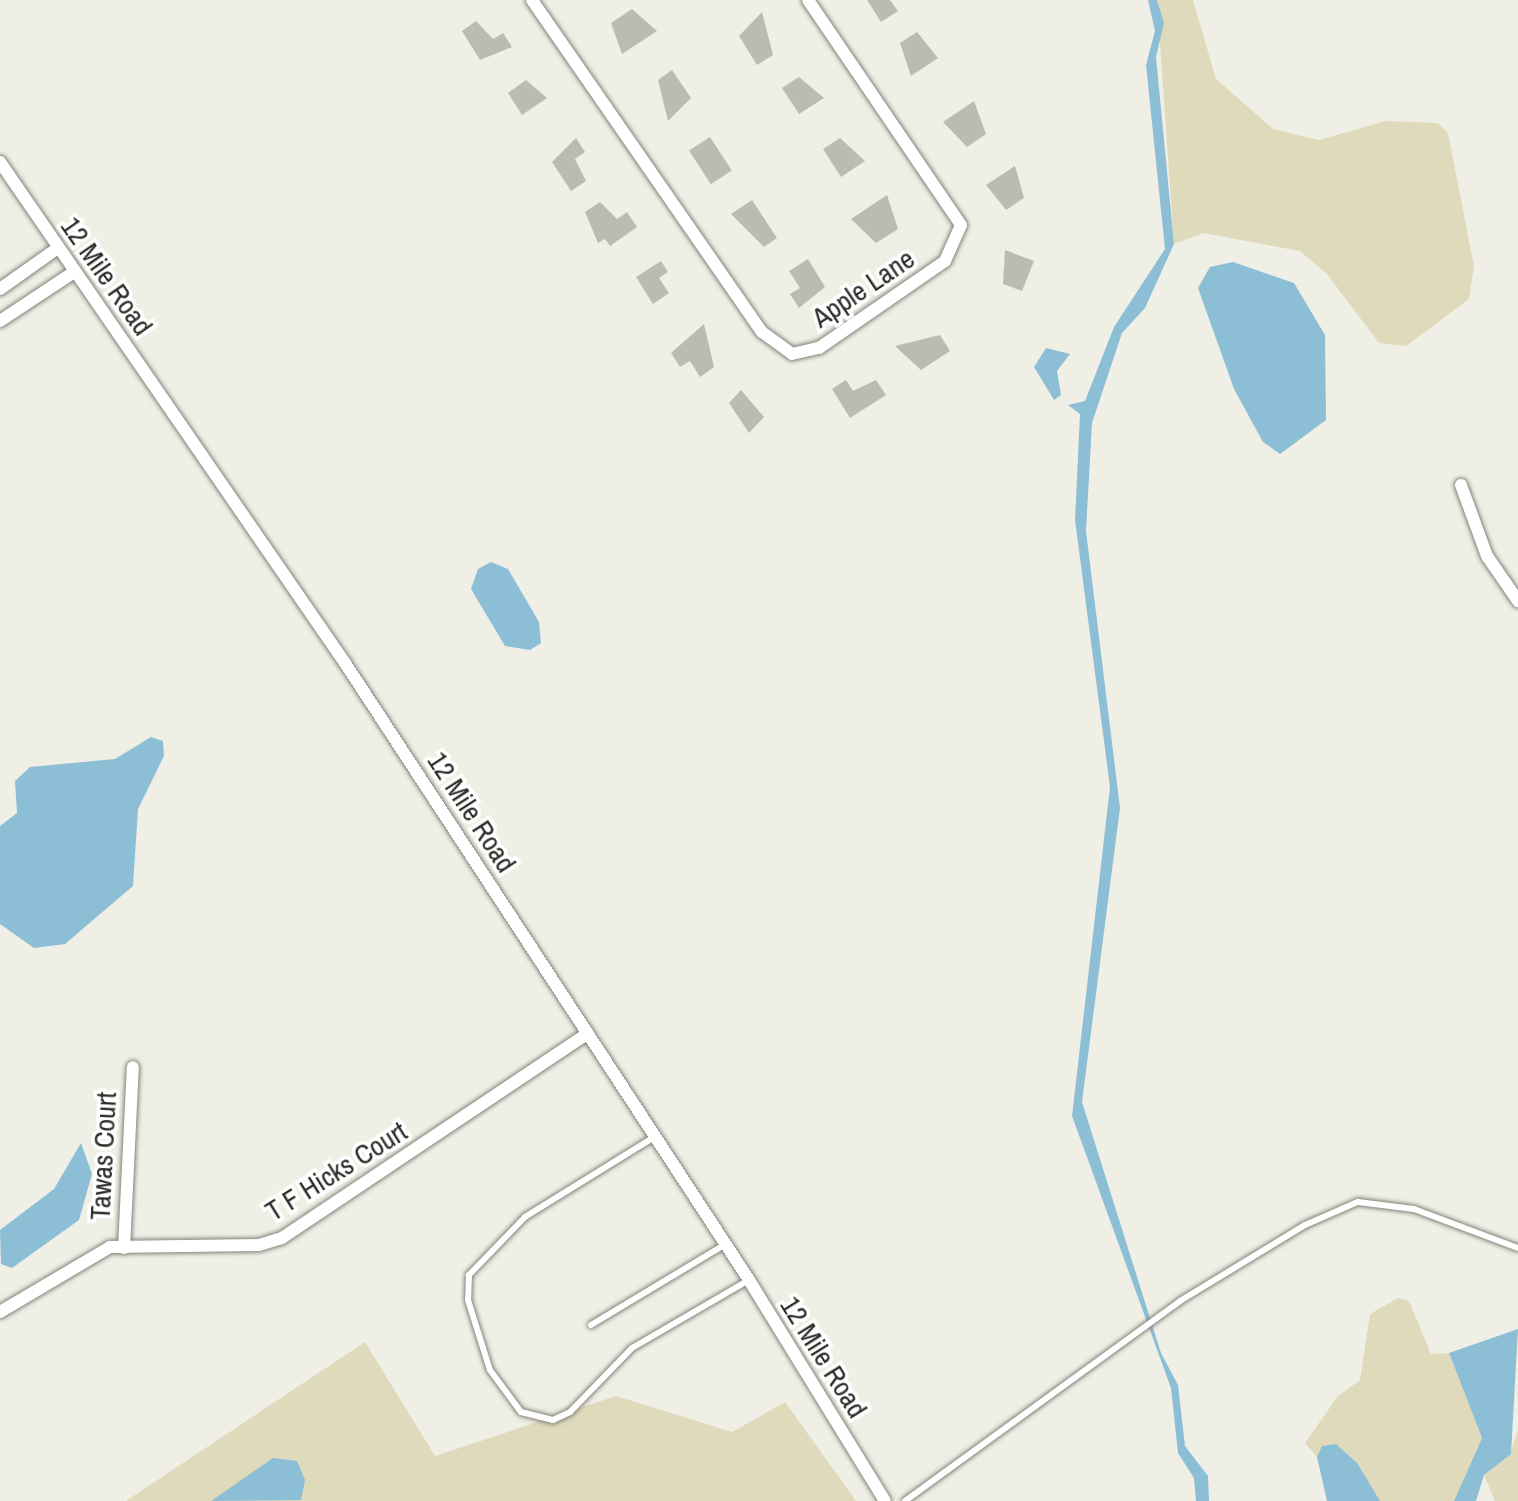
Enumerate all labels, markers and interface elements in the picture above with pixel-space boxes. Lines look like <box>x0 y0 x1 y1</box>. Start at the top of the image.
street label: 12 Mile Road <box>54 210 160 342</box>
street label: Apple Lane <box>805 242 921 334</box>
street label: 12 Mile Road <box>421 746 523 878</box>
street label: Tawas Court <box>83 1091 123 1221</box>
street label: T F Hicks Court <box>259 1114 413 1228</box>
street label: 12 Mile Road <box>774 1290 874 1424</box>

